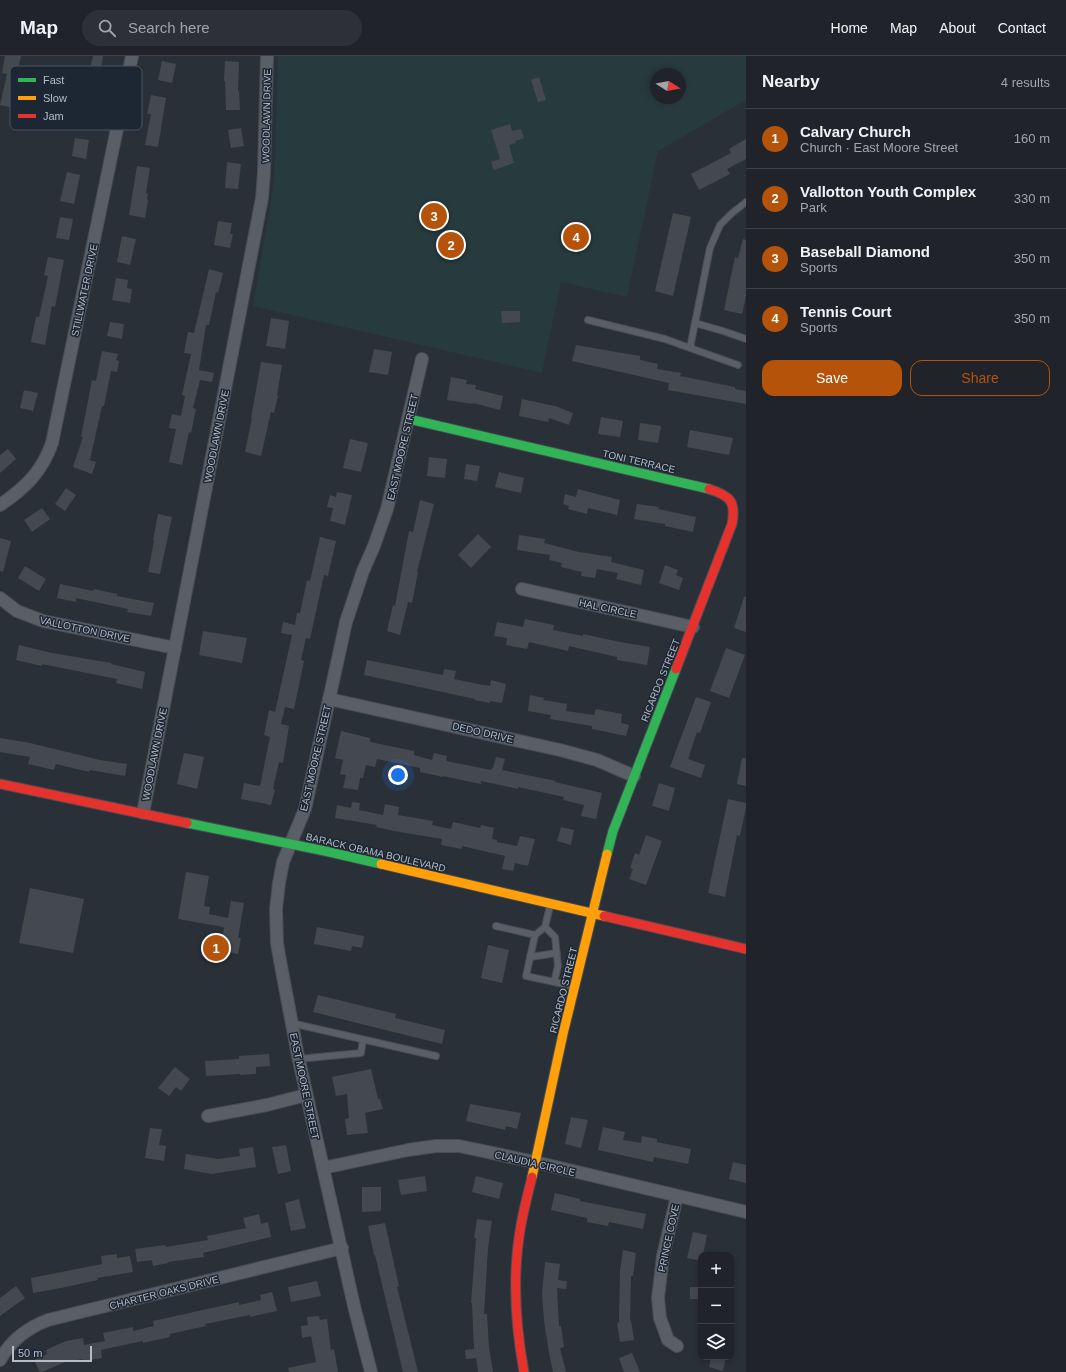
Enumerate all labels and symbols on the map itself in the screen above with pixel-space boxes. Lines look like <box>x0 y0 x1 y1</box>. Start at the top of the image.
legend <box>10 66 142 130</box>
north arrow <box>650 68 686 104</box>
street label: WOODLAWN DRIVE <box>260 69 273 163</box>
text: Fast <box>43 74 64 86</box>
text: Slow <box>43 92 67 104</box>
text: Jam <box>43 110 64 122</box>
pin: 3 <box>421 201 447 231</box>
pin: 4 <box>563 222 589 252</box>
pin: 2 <box>438 230 464 260</box>
street label: STILLWATER DRIVE <box>69 243 100 337</box>
street label: WOODLAWN DRIVE <box>202 389 231 483</box>
street label: EAST MOORE STREET <box>385 393 420 501</box>
street label: TONI TERRACE <box>602 448 677 475</box>
street label: HAL CIRCLE <box>578 597 638 620</box>
street label: VALLOTTON DRIVE <box>39 615 131 644</box>
street label: RICARDO STREET <box>639 637 682 723</box>
street label: EAST MOORE STREET <box>298 704 333 812</box>
street label: WOODLAWN DRIVE <box>140 707 169 801</box>
street label: DEDO DRIVE <box>451 720 515 745</box>
your location <box>388 765 408 785</box>
street label: BARACK OBAMA BOULEVARD <box>305 831 447 874</box>
pin: 1 <box>203 933 229 963</box>
street label: RICARDO STREET <box>547 946 580 1034</box>
street label: EAST MOORE STREET <box>288 1032 321 1140</box>
street label: CLAUDIA CIRCLE <box>494 1149 577 1178</box>
street label: PRINCE COVE <box>656 1203 681 1273</box>
street label: CHARTER OAKS DRIVE <box>108 1274 220 1311</box>
scale bar <box>12 1344 92 1363</box>

